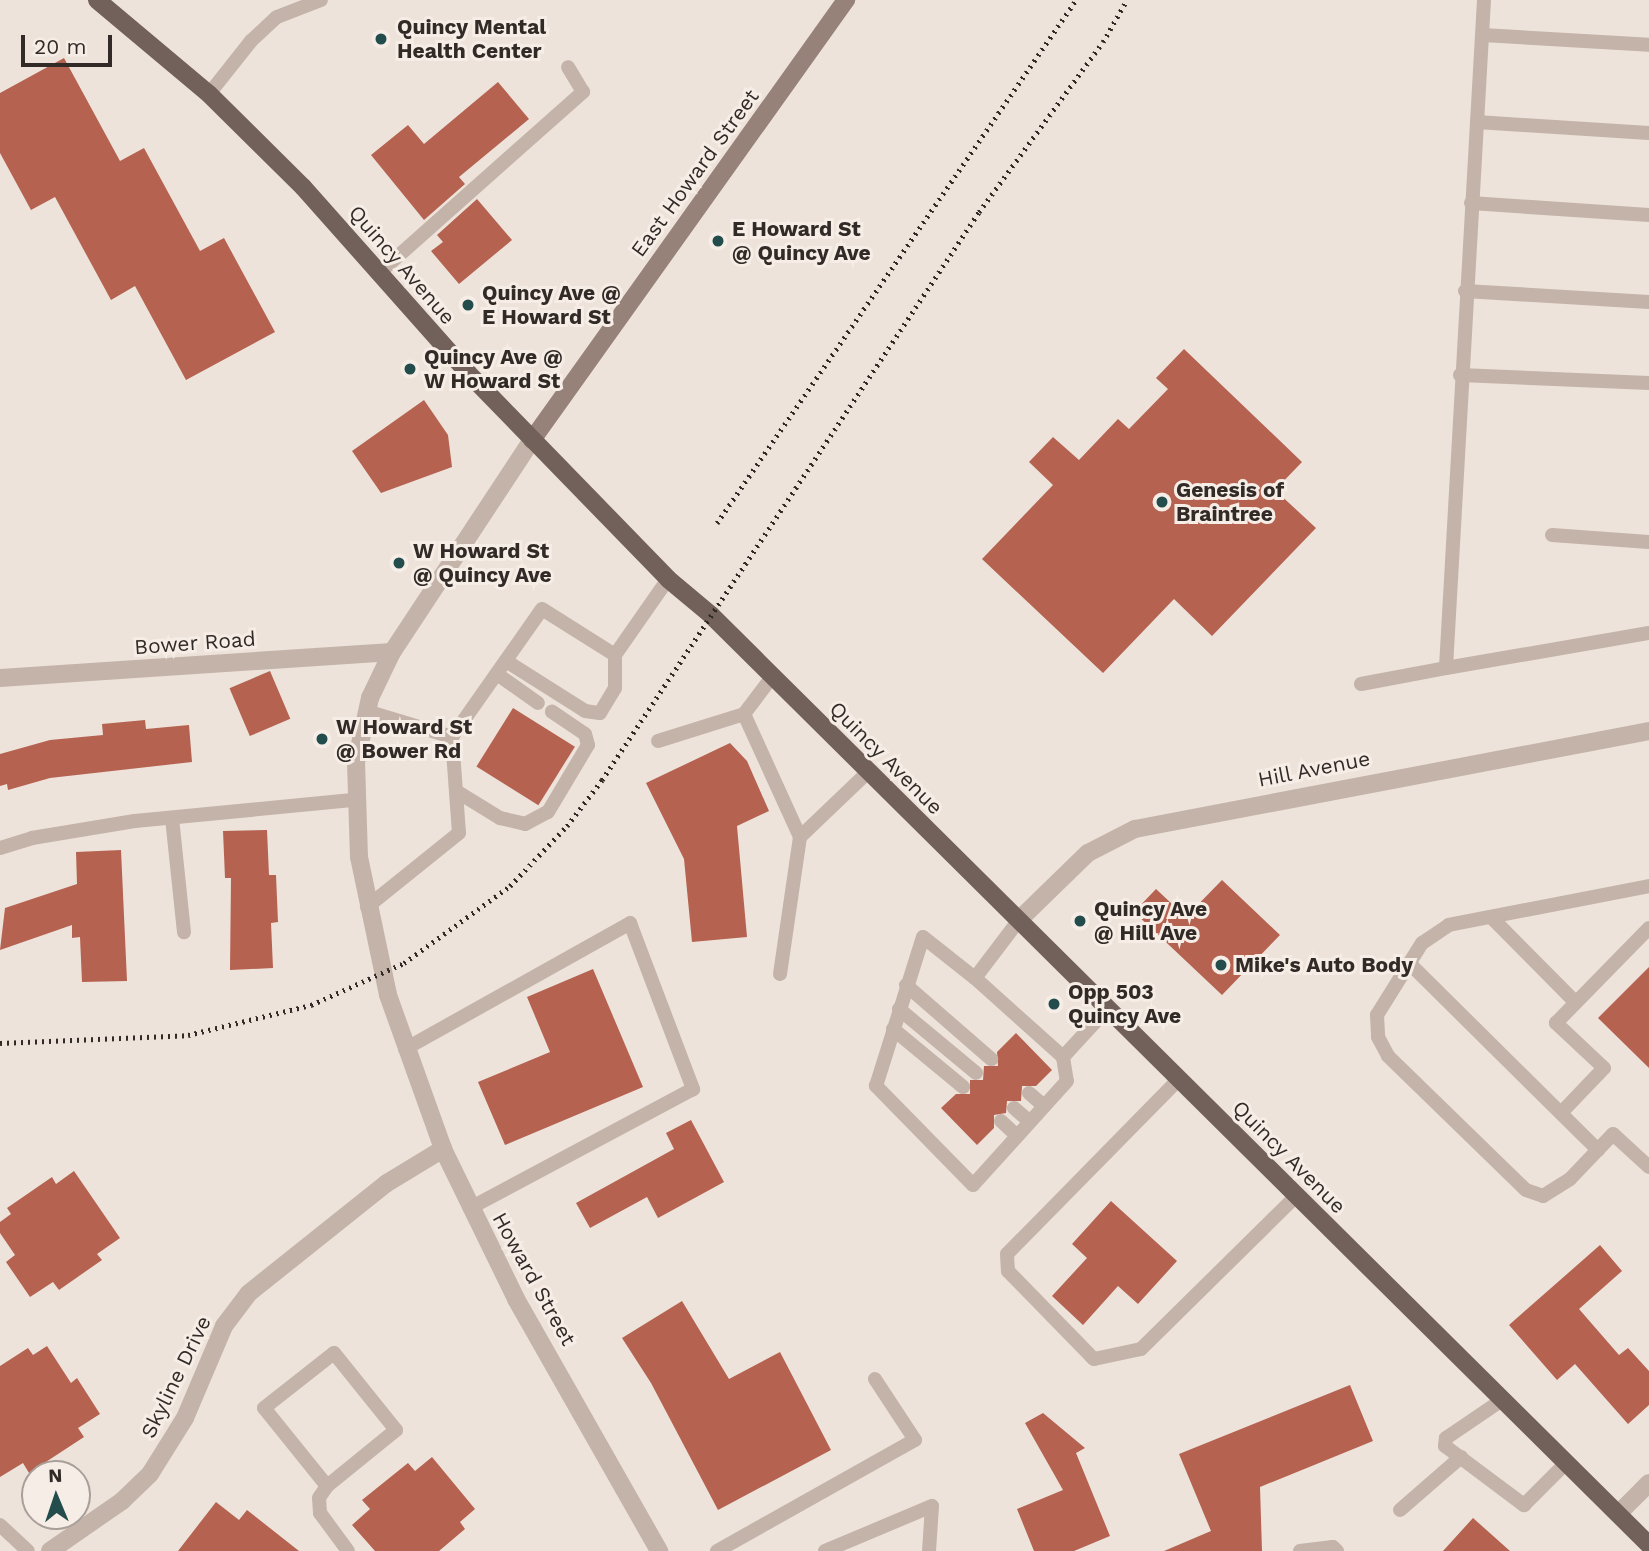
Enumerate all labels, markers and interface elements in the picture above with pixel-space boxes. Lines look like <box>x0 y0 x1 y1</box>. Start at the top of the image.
place label: Quincy Mental Health Center <box>397 14 547 64</box>
scale bar <box>24 21 116 65</box>
marker: Quincy Mental Health Center <box>371 29 391 49</box>
text: 20 m <box>34 34 86 59</box>
street label: East Howard Street <box>626 84 764 262</box>
street label: Quincy Avenue <box>343 200 461 330</box>
place label: E Howard St @ Quincy Ave <box>732 216 872 266</box>
marker: E Howard St @ Quincy Ave <box>710 233 726 249</box>
place label: Quincy Ave @ E Howard St <box>482 280 622 330</box>
marker: Quincy Ave @ E Howard St <box>460 297 476 313</box>
place label: Quincy Ave @ W Howard St <box>424 344 564 394</box>
marker: Quincy Ave @ W Howard St <box>402 361 418 377</box>
place label: Genesis of Braintree <box>1176 477 1284 527</box>
marker: Genesis of Braintree <box>1154 494 1170 510</box>
place label: W Howard St @ Quincy Ave <box>413 538 553 588</box>
marker: W Howard St @ Quincy Ave <box>391 555 407 571</box>
street label: Bower Road <box>133 626 257 660</box>
street label: Quincy Avenue <box>824 696 948 820</box>
place label: W Howard St @ Bower Rd <box>336 714 472 764</box>
marker: W Howard St @ Bower Rd <box>314 731 330 747</box>
street label: Hill Avenue <box>1255 746 1373 792</box>
place label: Quincy Ave @ Hill Ave <box>1094 896 1208 946</box>
marker: Quincy Ave @ Hill Ave <box>1072 913 1088 929</box>
place label: Mike's Auto Body <box>1235 952 1414 978</box>
marker: Mike's Auto Body <box>1213 957 1229 973</box>
place label: Opp 503 Quincy Ave <box>1068 979 1182 1029</box>
marker: Opp 503 Quincy Ave <box>1046 996 1062 1012</box>
street label: Quincy Avenue <box>1227 1095 1351 1219</box>
street label: Howard Street <box>487 1208 581 1350</box>
street label: Skyline Drive <box>136 1312 216 1442</box>
north arrow <box>21 1460 91 1530</box>
text: N <box>48 1464 63 1487</box>

